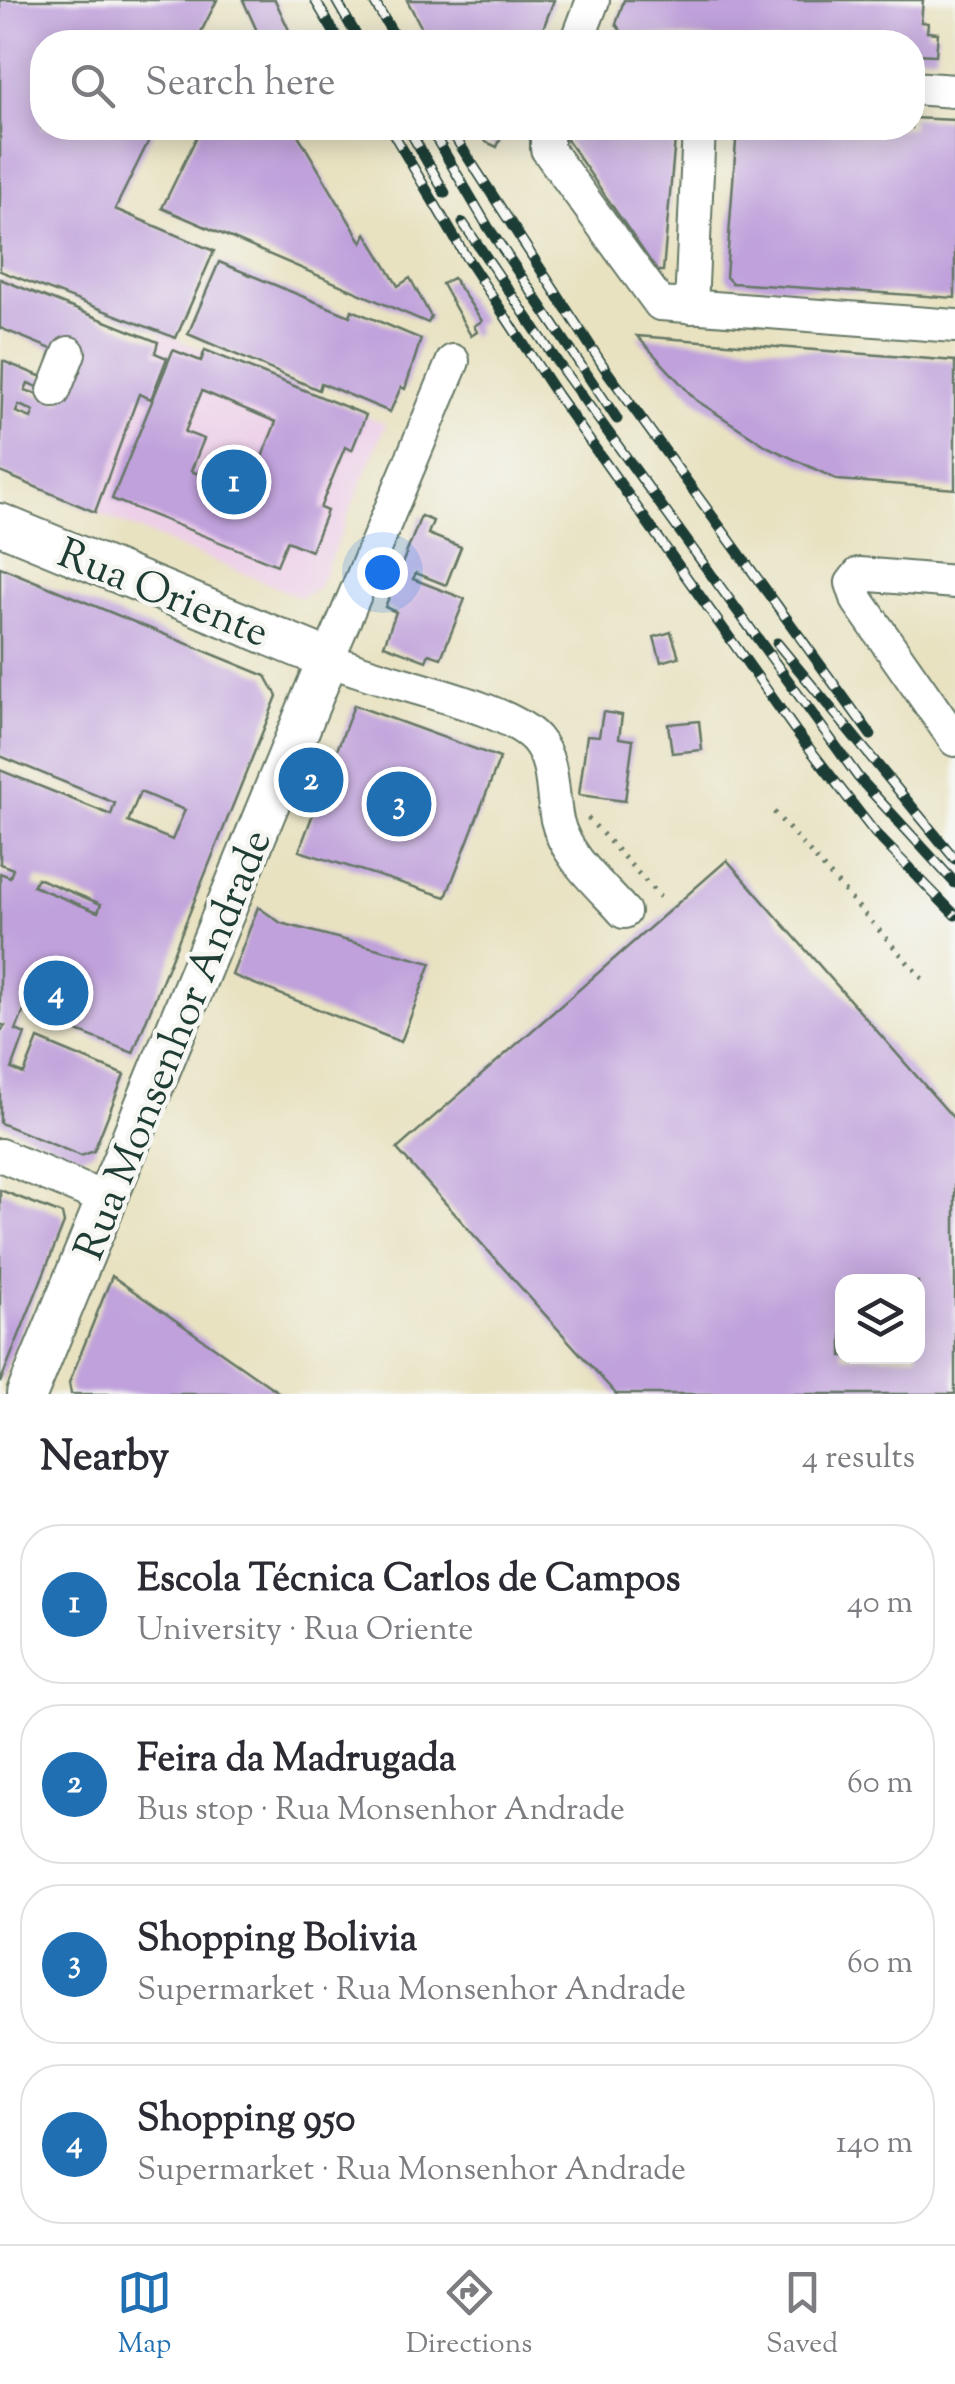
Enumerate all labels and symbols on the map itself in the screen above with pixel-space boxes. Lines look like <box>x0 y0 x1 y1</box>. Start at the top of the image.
pin: 1 <box>202 444 266 520</box>
street label: Rua Oriente <box>48 526 277 665</box>
your location <box>357 547 408 598</box>
pin: 2 <box>278 742 344 818</box>
pin: 3 <box>366 766 432 842</box>
street label: Rua Monsenhor Andrade <box>62 822 289 1270</box>
pin: 4 <box>23 956 88 1030</box>

